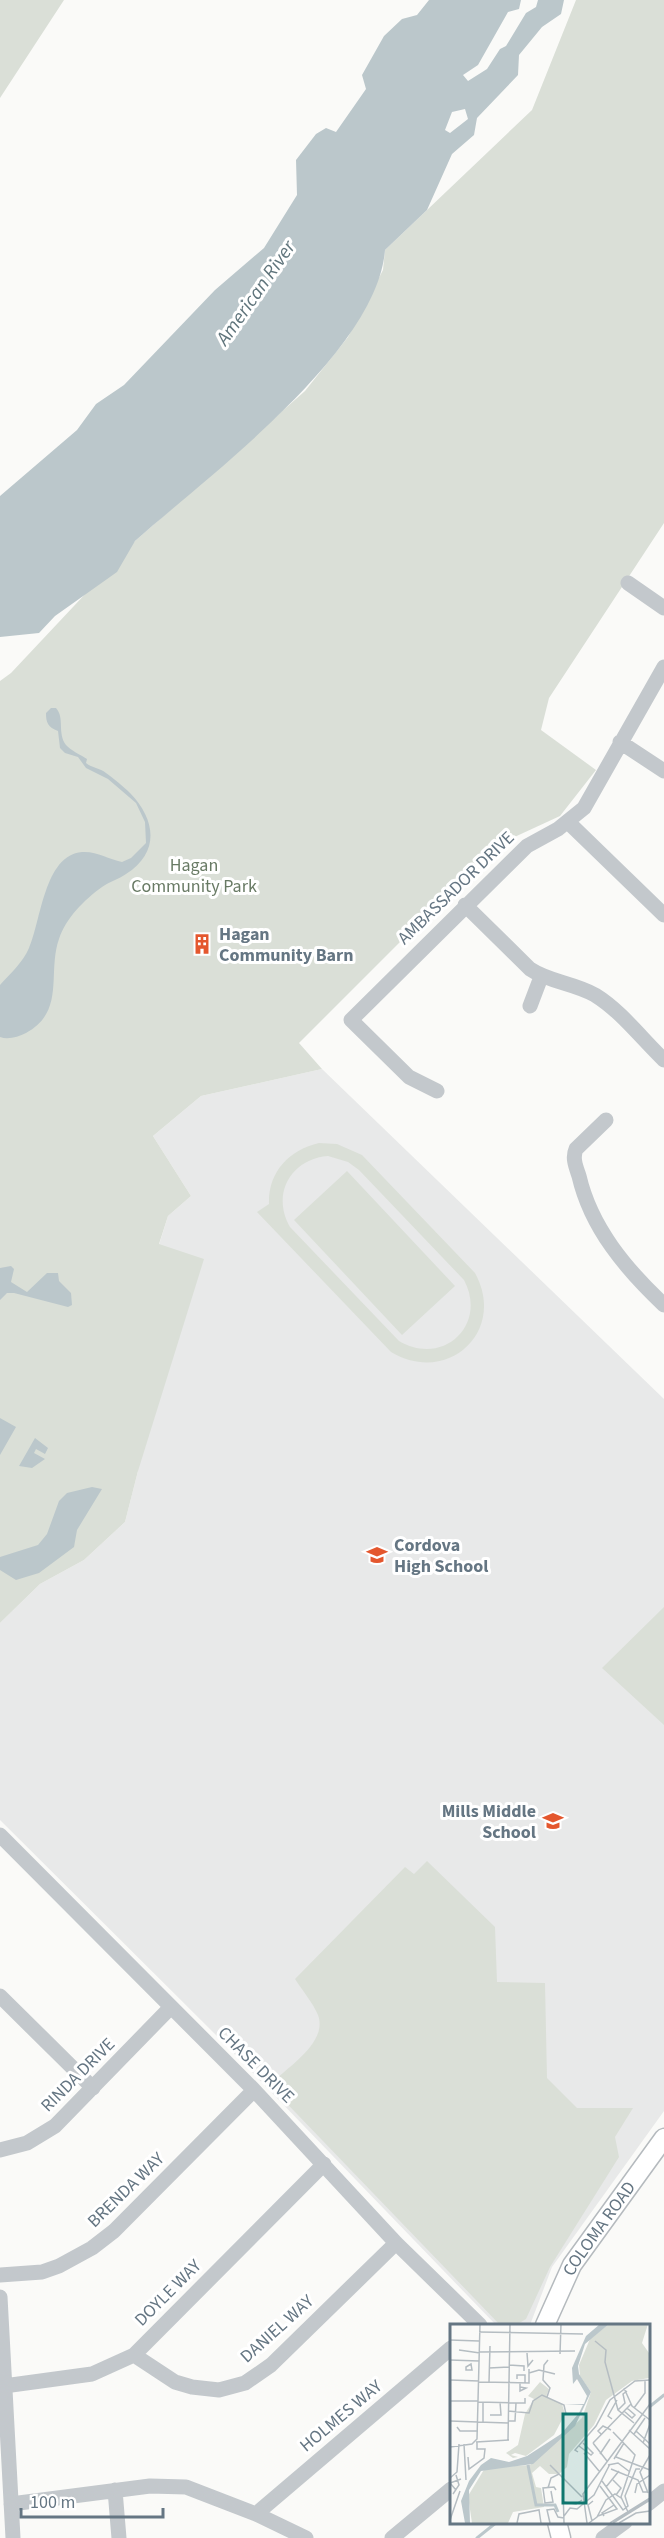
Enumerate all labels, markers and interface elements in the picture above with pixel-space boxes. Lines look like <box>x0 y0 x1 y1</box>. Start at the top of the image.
water label: American River <box>208 234 303 353</box>
street label: AMBASSADOR DRIVE <box>392 826 520 950</box>
park label: Hagan Community Park <box>131 853 257 899</box>
place label: Hagan Community Barn <box>219 922 354 968</box>
building icon: Hagan Community Barn <box>190 932 214 956</box>
place label: Cordova High School <box>394 1533 488 1579</box>
school or university icon: Cordova High School <box>365 1543 389 1567</box>
place label: Mills Middle School <box>442 1799 536 1845</box>
school or university icon: Mills Middle School <box>541 1809 565 1833</box>
street label: CHASE DRIVE <box>212 2021 300 2109</box>
street label: RINDA DRIVE <box>35 2032 121 2118</box>
street label: BRENDA WAY <box>82 2147 170 2233</box>
street label: COLOMA ROAD <box>556 2176 641 2280</box>
street label: DOYLE WAY <box>129 2254 207 2332</box>
street label: DANIEL WAY <box>235 2289 320 2369</box>
inset map <box>450 2324 649 2523</box>
street label: HOLMES WAY <box>294 2374 388 2458</box>
scale bar <box>21 2481 164 2519</box>
text: 100 m <box>30 2490 75 2515</box>

